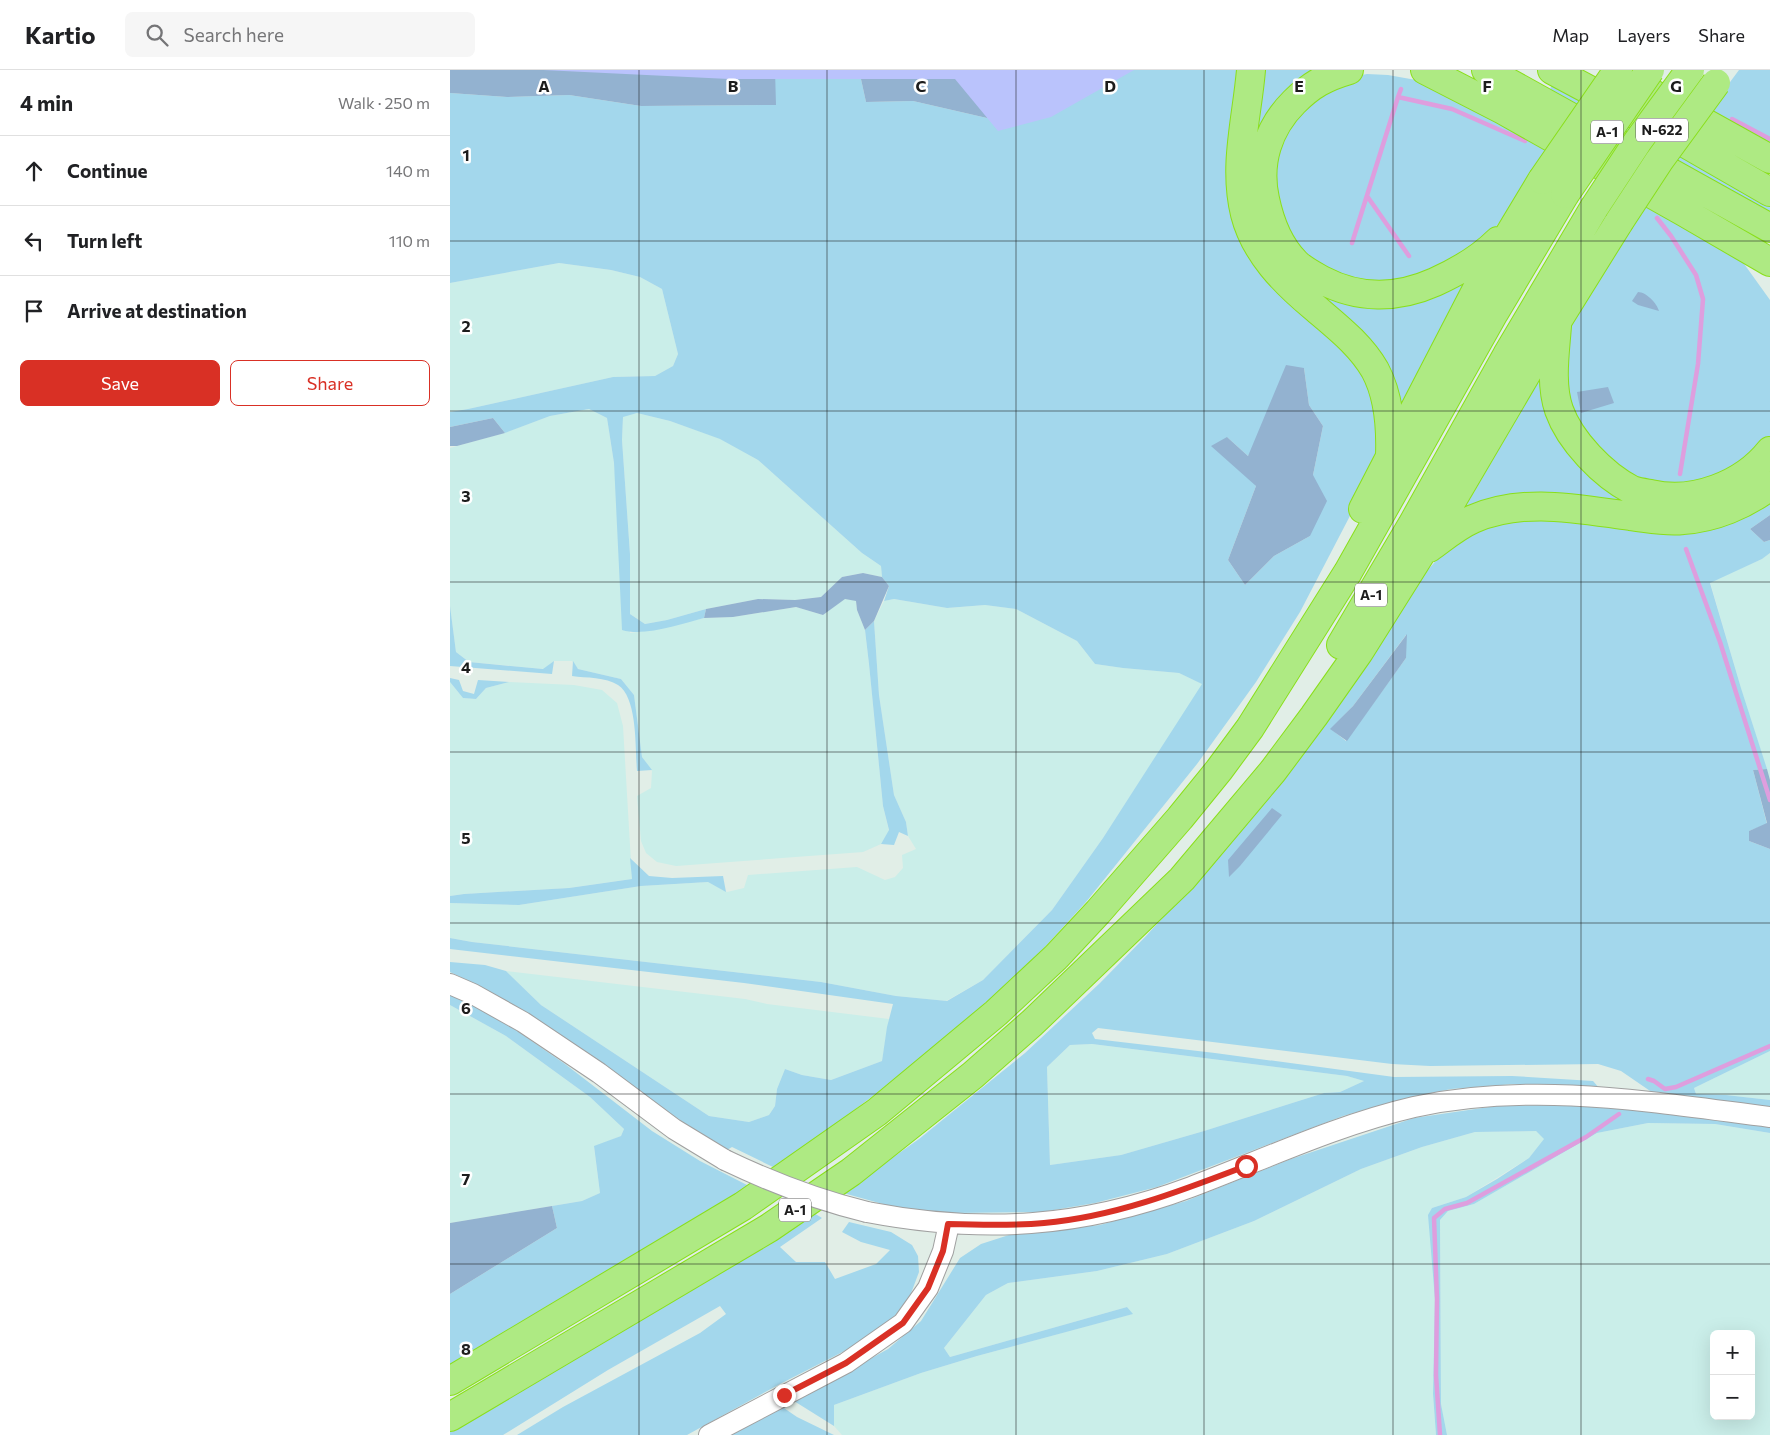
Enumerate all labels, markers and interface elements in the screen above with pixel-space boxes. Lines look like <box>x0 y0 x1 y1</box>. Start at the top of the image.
search box <box>125 12 475 57</box>
text: Kartio <box>25 20 95 49</box>
icon: search <box>143 21 171 49</box>
text: Search here <box>183 23 284 46</box>
text: Map <box>1552 24 1589 46</box>
text: Layers <box>1617 24 1670 46</box>
text: Share <box>1698 24 1745 46</box>
text: A <box>538 76 550 95</box>
text: B <box>728 76 739 95</box>
text: C <box>916 76 927 95</box>
text: D <box>1104 76 1116 95</box>
text: E <box>1294 76 1304 95</box>
text: F <box>1482 76 1492 95</box>
text: G <box>1670 76 1682 95</box>
text: 4 min <box>20 90 73 115</box>
text: Walk · 250 m <box>338 93 430 112</box>
road number: N-622 <box>1636 118 1688 142</box>
road number: A-1 <box>1591 121 1623 144</box>
text: 1 <box>462 145 470 164</box>
icon: ahead <box>20 157 48 185</box>
text: Continue <box>67 159 147 182</box>
text: 140 m <box>386 161 430 180</box>
icon: left <box>20 227 48 255</box>
text: Turn left <box>67 229 142 252</box>
text: 110 m <box>389 231 430 250</box>
icon: arrive <box>20 297 48 325</box>
text: Arrive at destination <box>67 299 247 322</box>
text: 2 <box>461 316 471 335</box>
button: Save <box>20 360 220 406</box>
button: Share <box>230 360 430 406</box>
text: 3 <box>461 486 471 505</box>
road number: A-1 <box>1355 584 1387 606</box>
text: 4 <box>461 657 471 676</box>
text: 5 <box>461 828 471 847</box>
text: 6 <box>461 998 471 1017</box>
route start <box>1235 1155 1258 1178</box>
text: 7 <box>462 1169 471 1188</box>
road number: A-1 <box>779 1198 811 1222</box>
map controls <box>1710 1330 1755 1420</box>
button: + <box>1710 1330 1755 1375</box>
text: 8 <box>461 1339 471 1358</box>
button: − <box>1710 1375 1755 1420</box>
route end <box>773 1384 796 1407</box>

